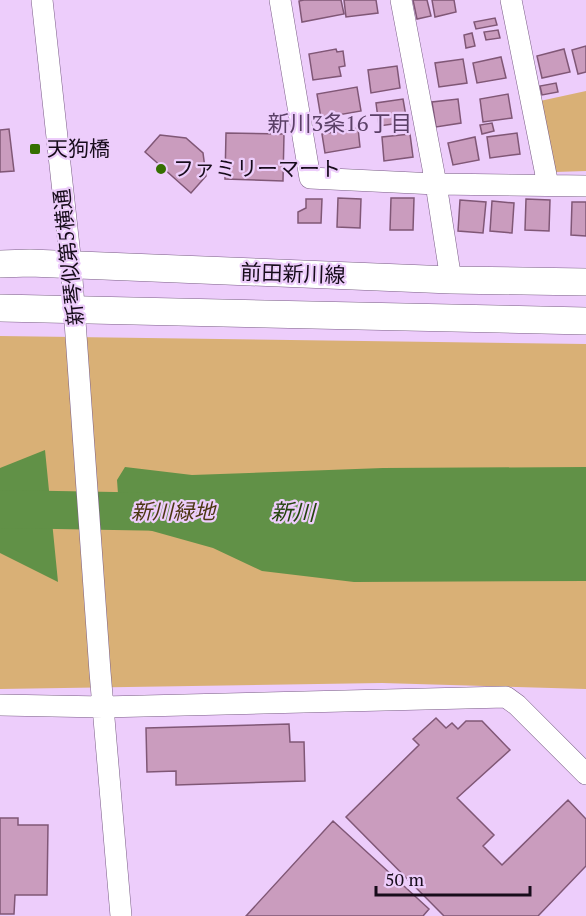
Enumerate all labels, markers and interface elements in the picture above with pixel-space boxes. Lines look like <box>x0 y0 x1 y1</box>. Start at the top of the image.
district label: 新川3条16丁目 <box>267 108 413 137</box>
place label: 天狗橋 <box>47 134 110 162</box>
marker: 天狗橋 <box>28 142 42 156</box>
place label: ファミリーマート <box>173 154 341 182</box>
marker: ファミリーマート <box>154 162 168 176</box>
street label: 新琴似第5横通 <box>47 187 89 327</box>
street label: 前田新川線 <box>240 257 346 289</box>
park label: 新川緑地 <box>131 497 217 525</box>
water label: 新川 <box>271 497 317 526</box>
scale bar <box>376 859 530 897</box>
text: 50 m <box>385 867 425 891</box>

